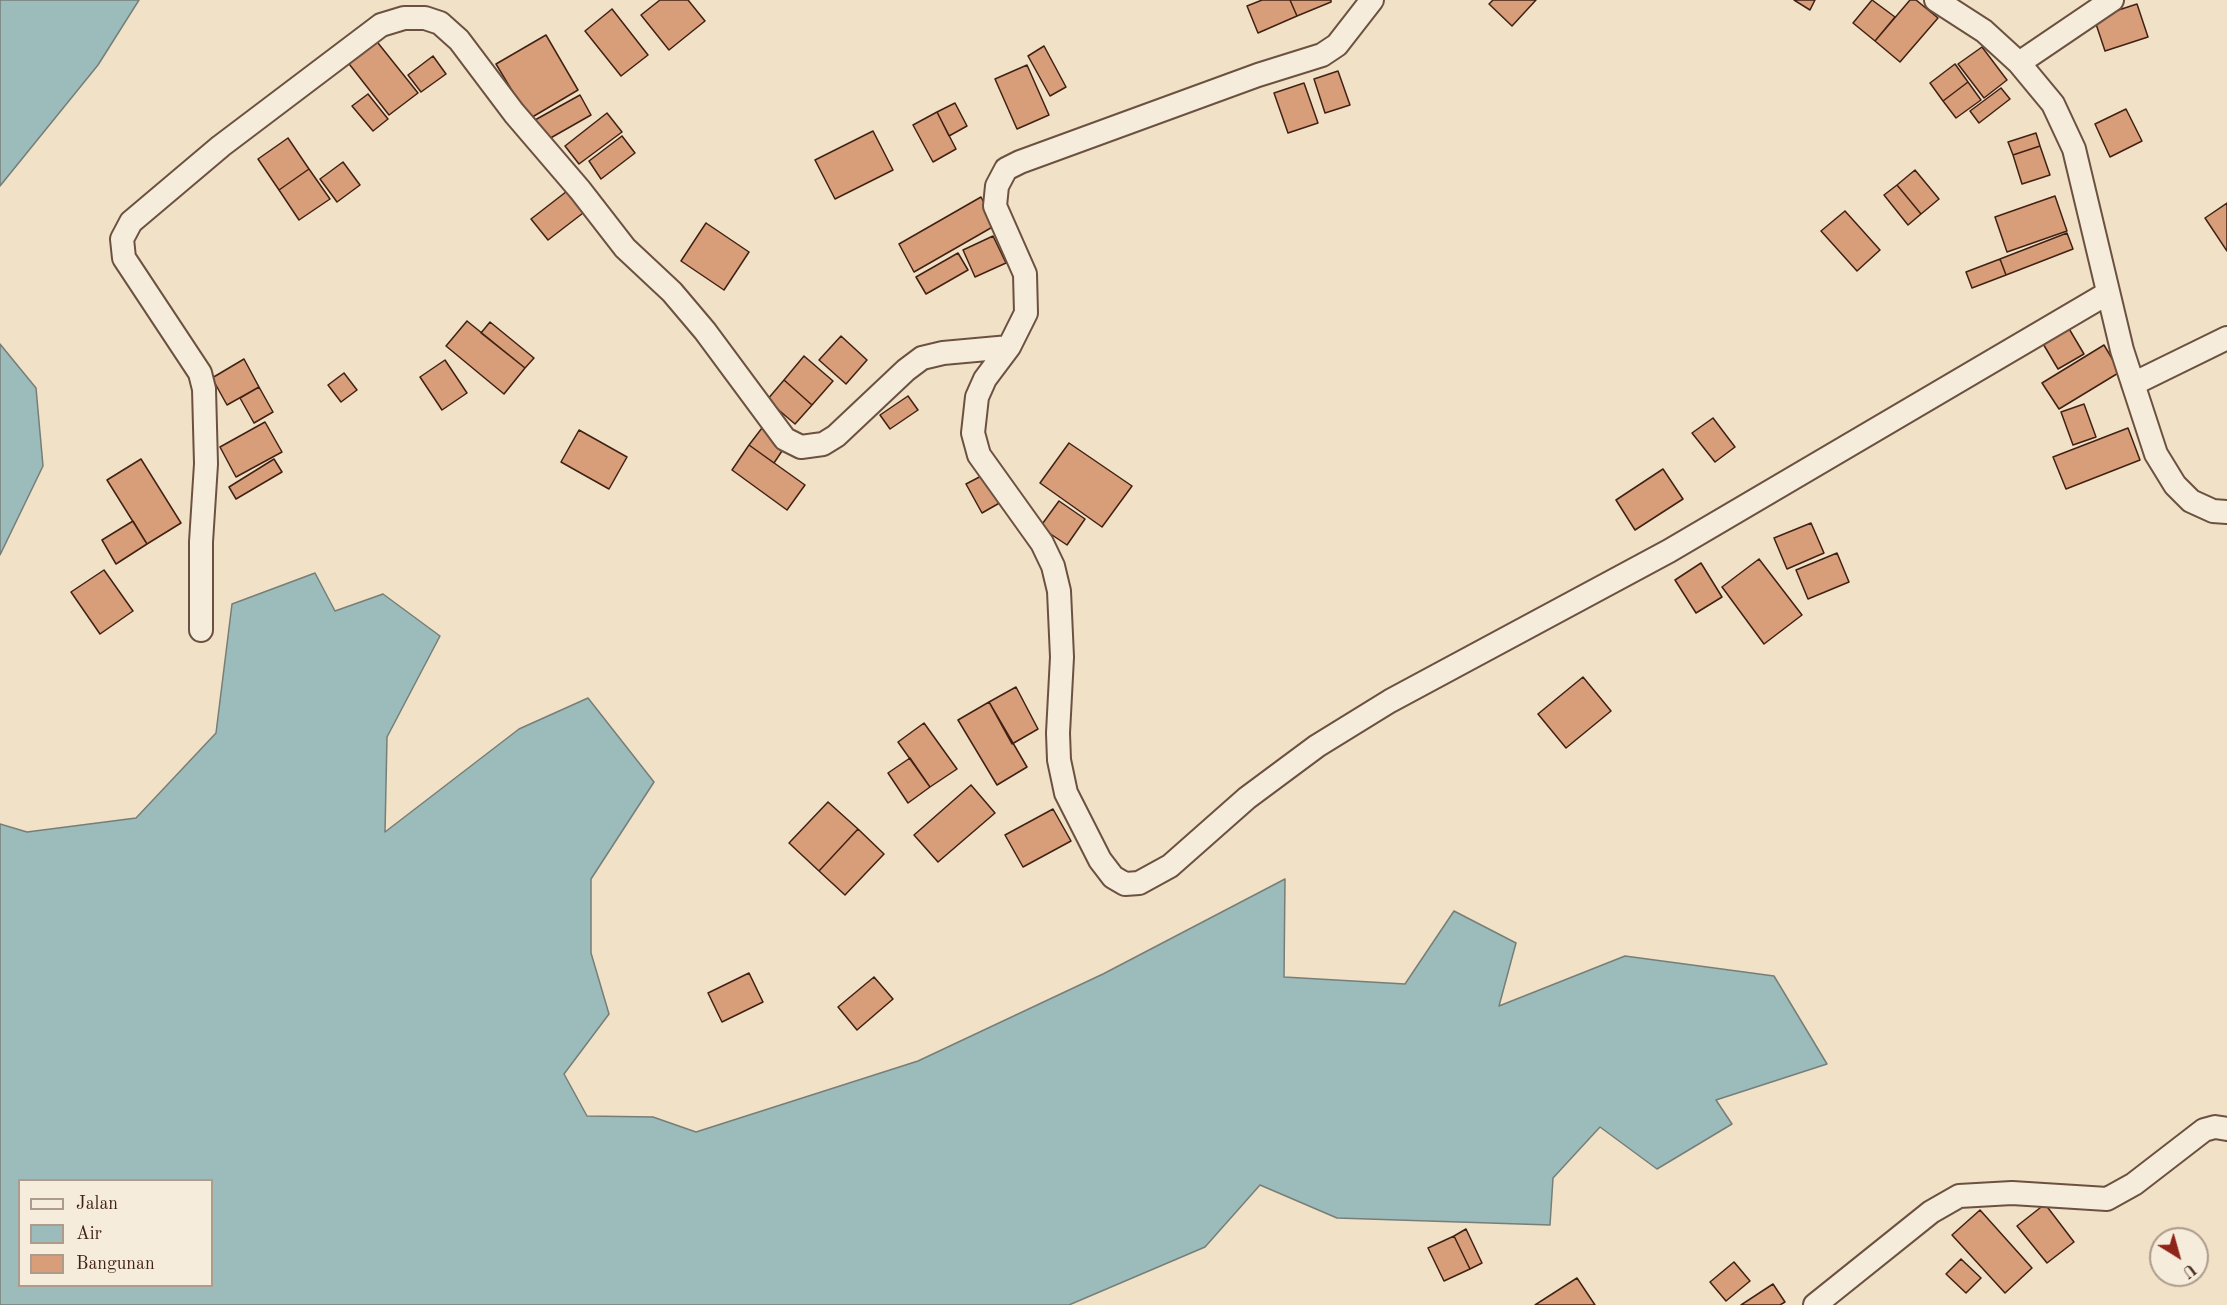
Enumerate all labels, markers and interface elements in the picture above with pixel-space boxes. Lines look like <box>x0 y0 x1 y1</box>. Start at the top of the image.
legend <box>18 1179 213 1287</box>
text: Jalan <box>76 1195 118 1213</box>
text: Air <box>76 1225 102 1243</box>
north arrow <box>2149 1227 2209 1287</box>
text: Bangunan <box>76 1255 155 1273</box>
text: U <box>2179 1260 2199 1280</box>

